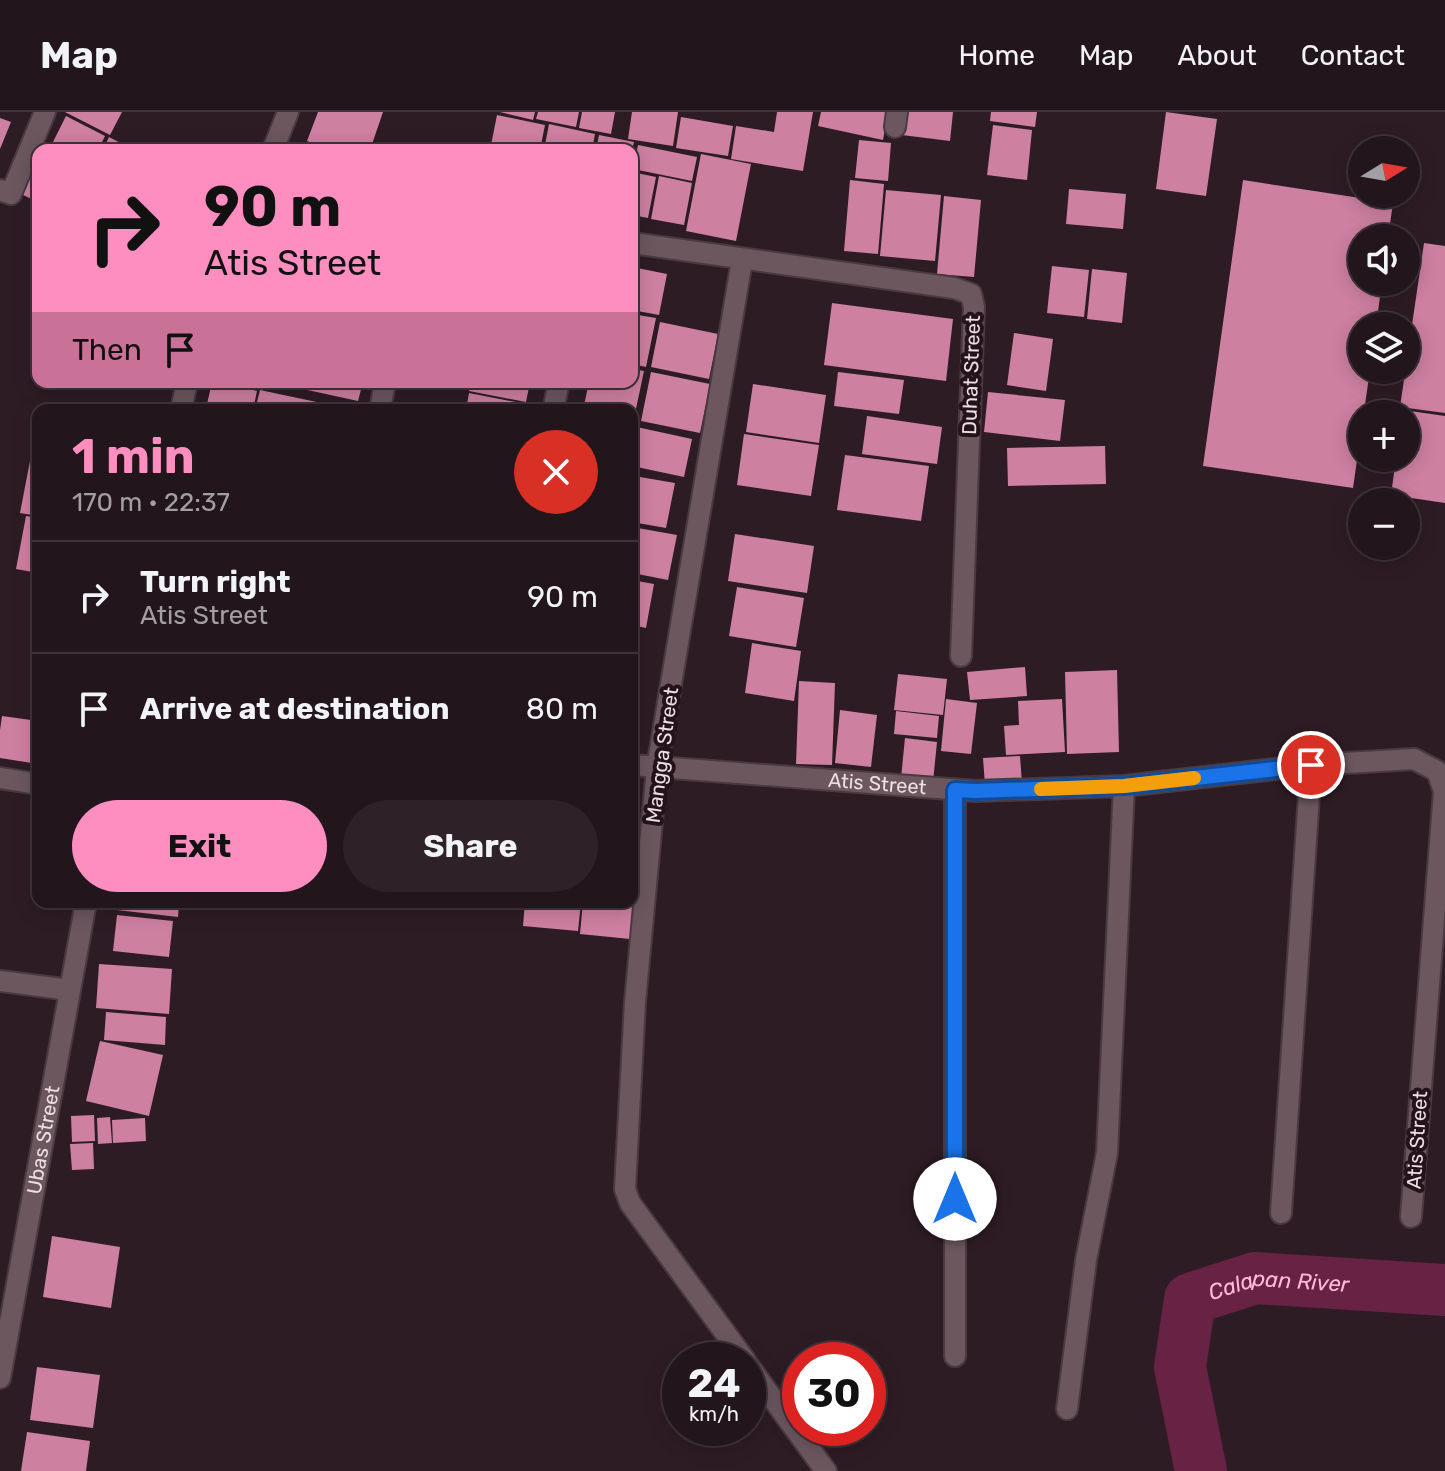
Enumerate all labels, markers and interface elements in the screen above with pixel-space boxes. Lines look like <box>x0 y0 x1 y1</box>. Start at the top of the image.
text: Map <box>40 32 118 78</box>
text: Home <box>958 39 1035 72</box>
text: Map <box>1079 39 1133 72</box>
text: About <box>1177 39 1257 72</box>
text: Contact <box>1301 39 1405 72</box>
north arrow <box>1348 136 1420 208</box>
map controls <box>1348 136 1420 560</box>
text: 90 m <box>204 174 341 240</box>
icon: right <box>72 176 176 280</box>
button: sound <box>1348 224 1420 296</box>
text: Atis Street <box>204 241 381 284</box>
button: layers <box>1348 312 1420 384</box>
street label: Duhat Street <box>957 315 985 435</box>
icon: arrive <box>158 328 202 372</box>
text: Then <box>72 332 142 368</box>
button: + <box>1348 400 1420 472</box>
text: 1 min <box>72 428 195 485</box>
button: close <box>514 430 598 514</box>
text: 170 m · 22:37 <box>72 487 230 518</box>
button: − <box>1348 488 1420 560</box>
text: Turn right <box>140 564 291 600</box>
icon: right <box>72 575 116 619</box>
text: 90 m <box>527 579 598 615</box>
text: Atis Street <box>140 600 268 631</box>
street label: Mangga Street <box>641 685 683 824</box>
icon: arrive <box>72 687 116 731</box>
text: Arrive at destination <box>140 691 450 727</box>
text: 80 m <box>526 691 598 727</box>
pin <box>1277 731 1345 799</box>
icon: arrive <box>1289 743 1333 787</box>
street label: Atis Street <box>827 768 927 799</box>
button: Exit <box>72 800 327 892</box>
button: Share <box>343 800 598 892</box>
street label: Ubas Street <box>21 1083 65 1196</box>
street label: Atis Street <box>1402 1090 1432 1190</box>
position arrow <box>913 1157 997 1241</box>
water label: Calapan River <box>1205 1264 1352 1306</box>
speed limit sign: 30 <box>782 1342 886 1446</box>
text: 24 <box>687 1360 741 1407</box>
text: km/h <box>689 1402 739 1426</box>

